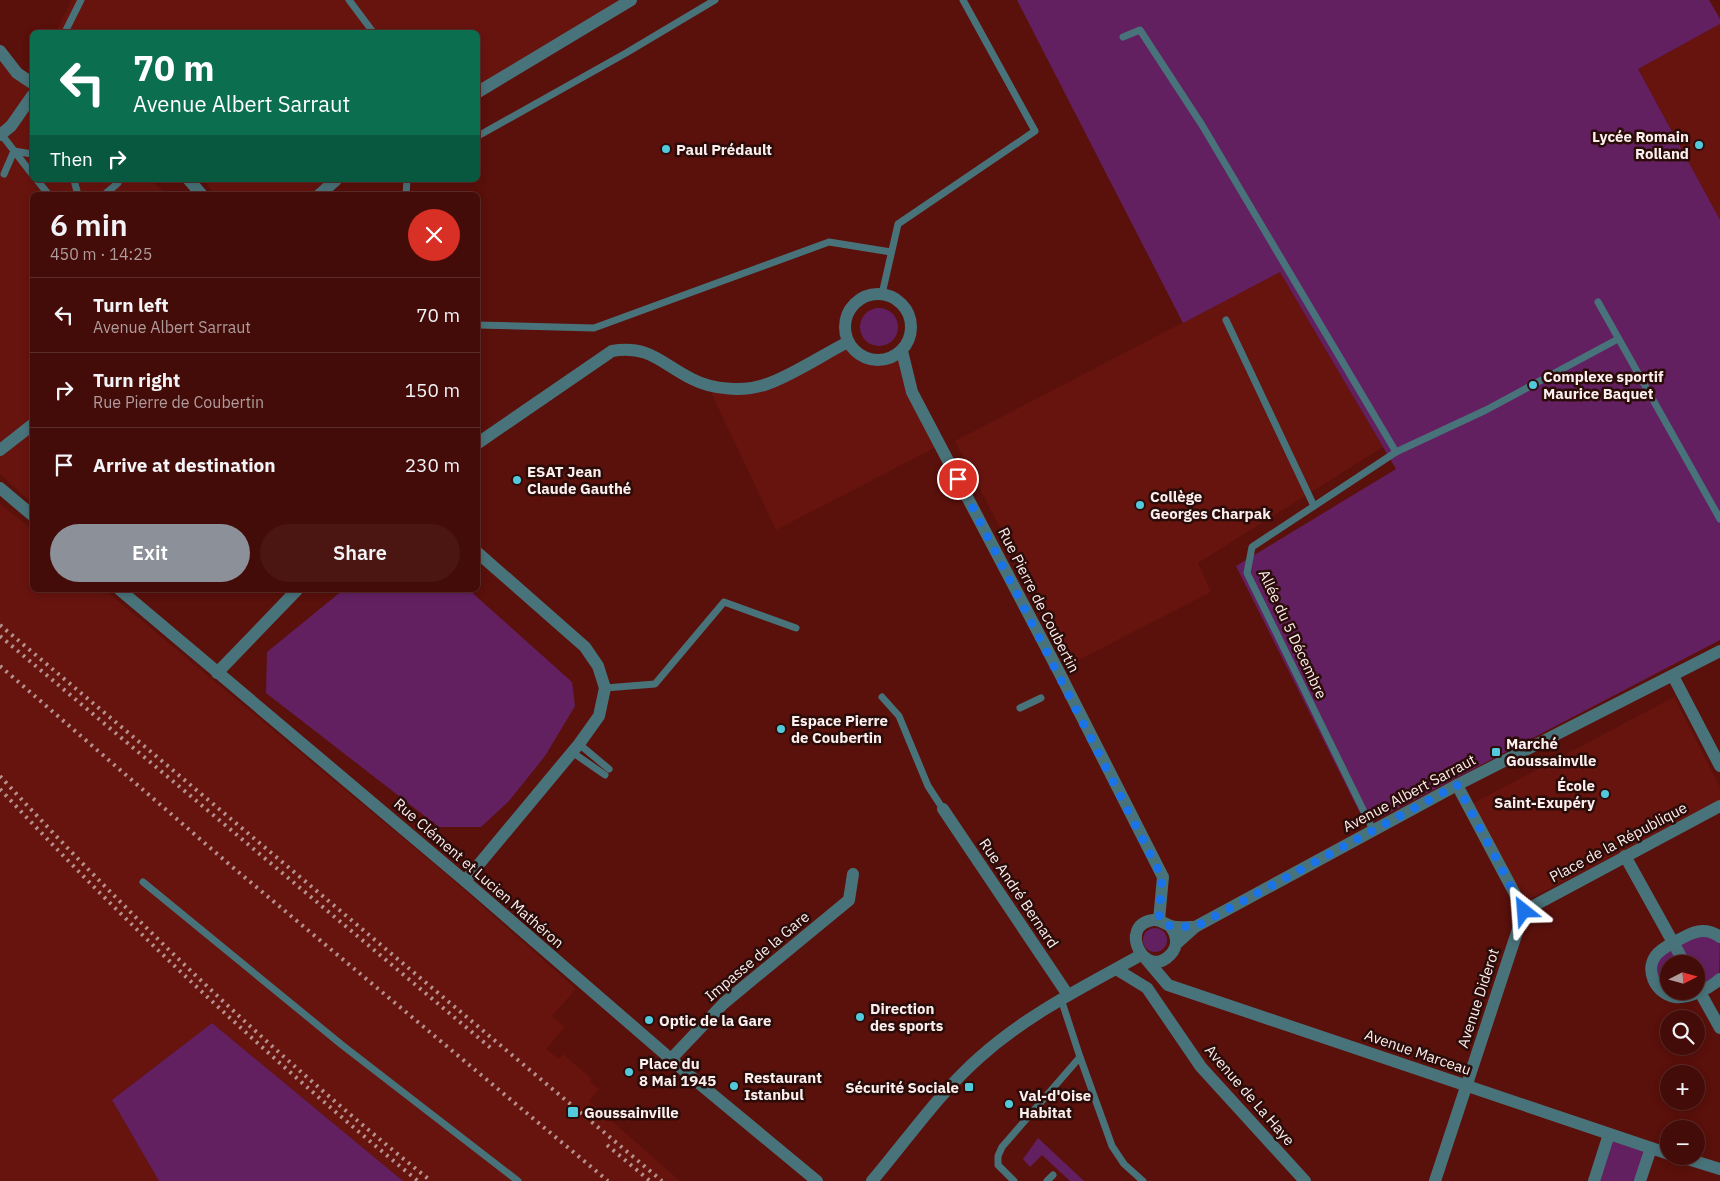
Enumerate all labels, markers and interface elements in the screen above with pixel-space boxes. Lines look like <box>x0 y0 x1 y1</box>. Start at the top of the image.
text: 70 m <box>133 45 215 91</box>
icon: left <box>50 50 115 115</box>
text: Avenue Albert Sarraut <box>133 89 350 118</box>
place label: Lycée Romain Rolland <box>1592 127 1689 163</box>
marker: Lycée Romain Rolland <box>1693 139 1705 151</box>
place label: Paul Prédault <box>676 140 772 159</box>
marker: Paul Prédault <box>660 143 672 155</box>
icon: right <box>103 145 131 173</box>
text: Then <box>50 147 93 171</box>
text: 6 min <box>50 205 128 244</box>
button: close <box>408 209 460 261</box>
text: 450 m · 14:25 <box>50 244 152 264</box>
text: Turn left <box>93 293 169 317</box>
icon: left <box>50 301 78 329</box>
text: 70 m <box>416 303 460 327</box>
text: Avenue Albert Sarraut <box>93 317 251 337</box>
place label: Complexe sportif Maurice Baquet <box>1543 367 1664 403</box>
text: Turn right <box>93 368 180 392</box>
icon: right <box>50 376 78 404</box>
text: 150 m <box>405 378 460 402</box>
marker: Complexe sportif Maurice Baquet <box>1527 379 1539 391</box>
text: Rue Pierre de Coubertin <box>93 392 264 412</box>
icon: arrive <box>50 451 78 479</box>
text: Arrive at destination <box>93 453 276 477</box>
text: 230 m <box>405 453 460 477</box>
pin <box>937 458 979 500</box>
place label: ESAT Jean Claude Gauthé <box>527 462 631 498</box>
icon: arrive <box>944 465 972 493</box>
marker: ESAT Jean Claude Gauthé <box>511 474 523 486</box>
place label: Collège Georges Charpak <box>1150 487 1271 523</box>
marker: Collège Georges Charpak <box>1134 499 1146 511</box>
button: Exit <box>50 524 250 582</box>
button: Share <box>260 524 460 582</box>
street label: Rue Pierre de Coubertin <box>994 524 1084 676</box>
street label: Allée du 5 Décembre <box>1255 566 1331 702</box>
place label: Espace Pierre de Coubertin <box>791 711 888 747</box>
marker: Espace Pierre de Coubertin <box>775 723 787 735</box>
place label: Marché Goussainvlle <box>1506 734 1596 770</box>
marker: Marché Goussainvlle <box>1490 746 1502 758</box>
street label: Avenue Albert Sarraut <box>1339 750 1479 836</box>
place label: École Saint-Exupéry <box>1494 776 1595 812</box>
marker: École Saint-Exupéry <box>1599 788 1611 800</box>
street label: Rue Clément et Lucien Mathéron <box>390 794 568 952</box>
street label: Place de la République <box>1546 798 1690 886</box>
street label: Rue André Bernard <box>975 835 1063 951</box>
position arrow <box>1497 884 1549 936</box>
street label: Impasse de la Gare <box>701 907 813 1005</box>
street label: Avenue Diderot <box>1453 946 1503 1050</box>
north arrow <box>1660 955 1705 1000</box>
map controls <box>1660 955 1705 1165</box>
place label: Direction des sports <box>870 999 944 1035</box>
button: search <box>1660 1010 1705 1055</box>
place label: Optic de la Gare <box>659 1011 772 1030</box>
marker: Direction des sports <box>854 1011 866 1023</box>
marker: Optic de la Gare <box>643 1014 655 1026</box>
street label: Avenue Marceau <box>1362 1025 1474 1079</box>
street label: Avenue de La Haye <box>1201 1041 1299 1149</box>
place label: Place du 8 Mai 1945 <box>639 1054 716 1090</box>
button: + <box>1660 1065 1705 1110</box>
marker: Place du 8 Mai 1945 <box>623 1066 635 1078</box>
place label: Restaurant Istanbul <box>744 1068 822 1104</box>
place label: Sécurité Sociale <box>845 1078 959 1097</box>
marker: Restaurant Istanbul <box>728 1080 740 1092</box>
marker: Sécurité Sociale <box>963 1081 975 1093</box>
place label: Val-d'Oise Habitat <box>1019 1086 1091 1122</box>
marker: Val-d'Oise Habitat <box>1003 1098 1015 1110</box>
place label: Goussainville <box>584 1103 679 1122</box>
marker: Goussainville <box>566 1105 580 1119</box>
button: − <box>1660 1120 1705 1165</box>

